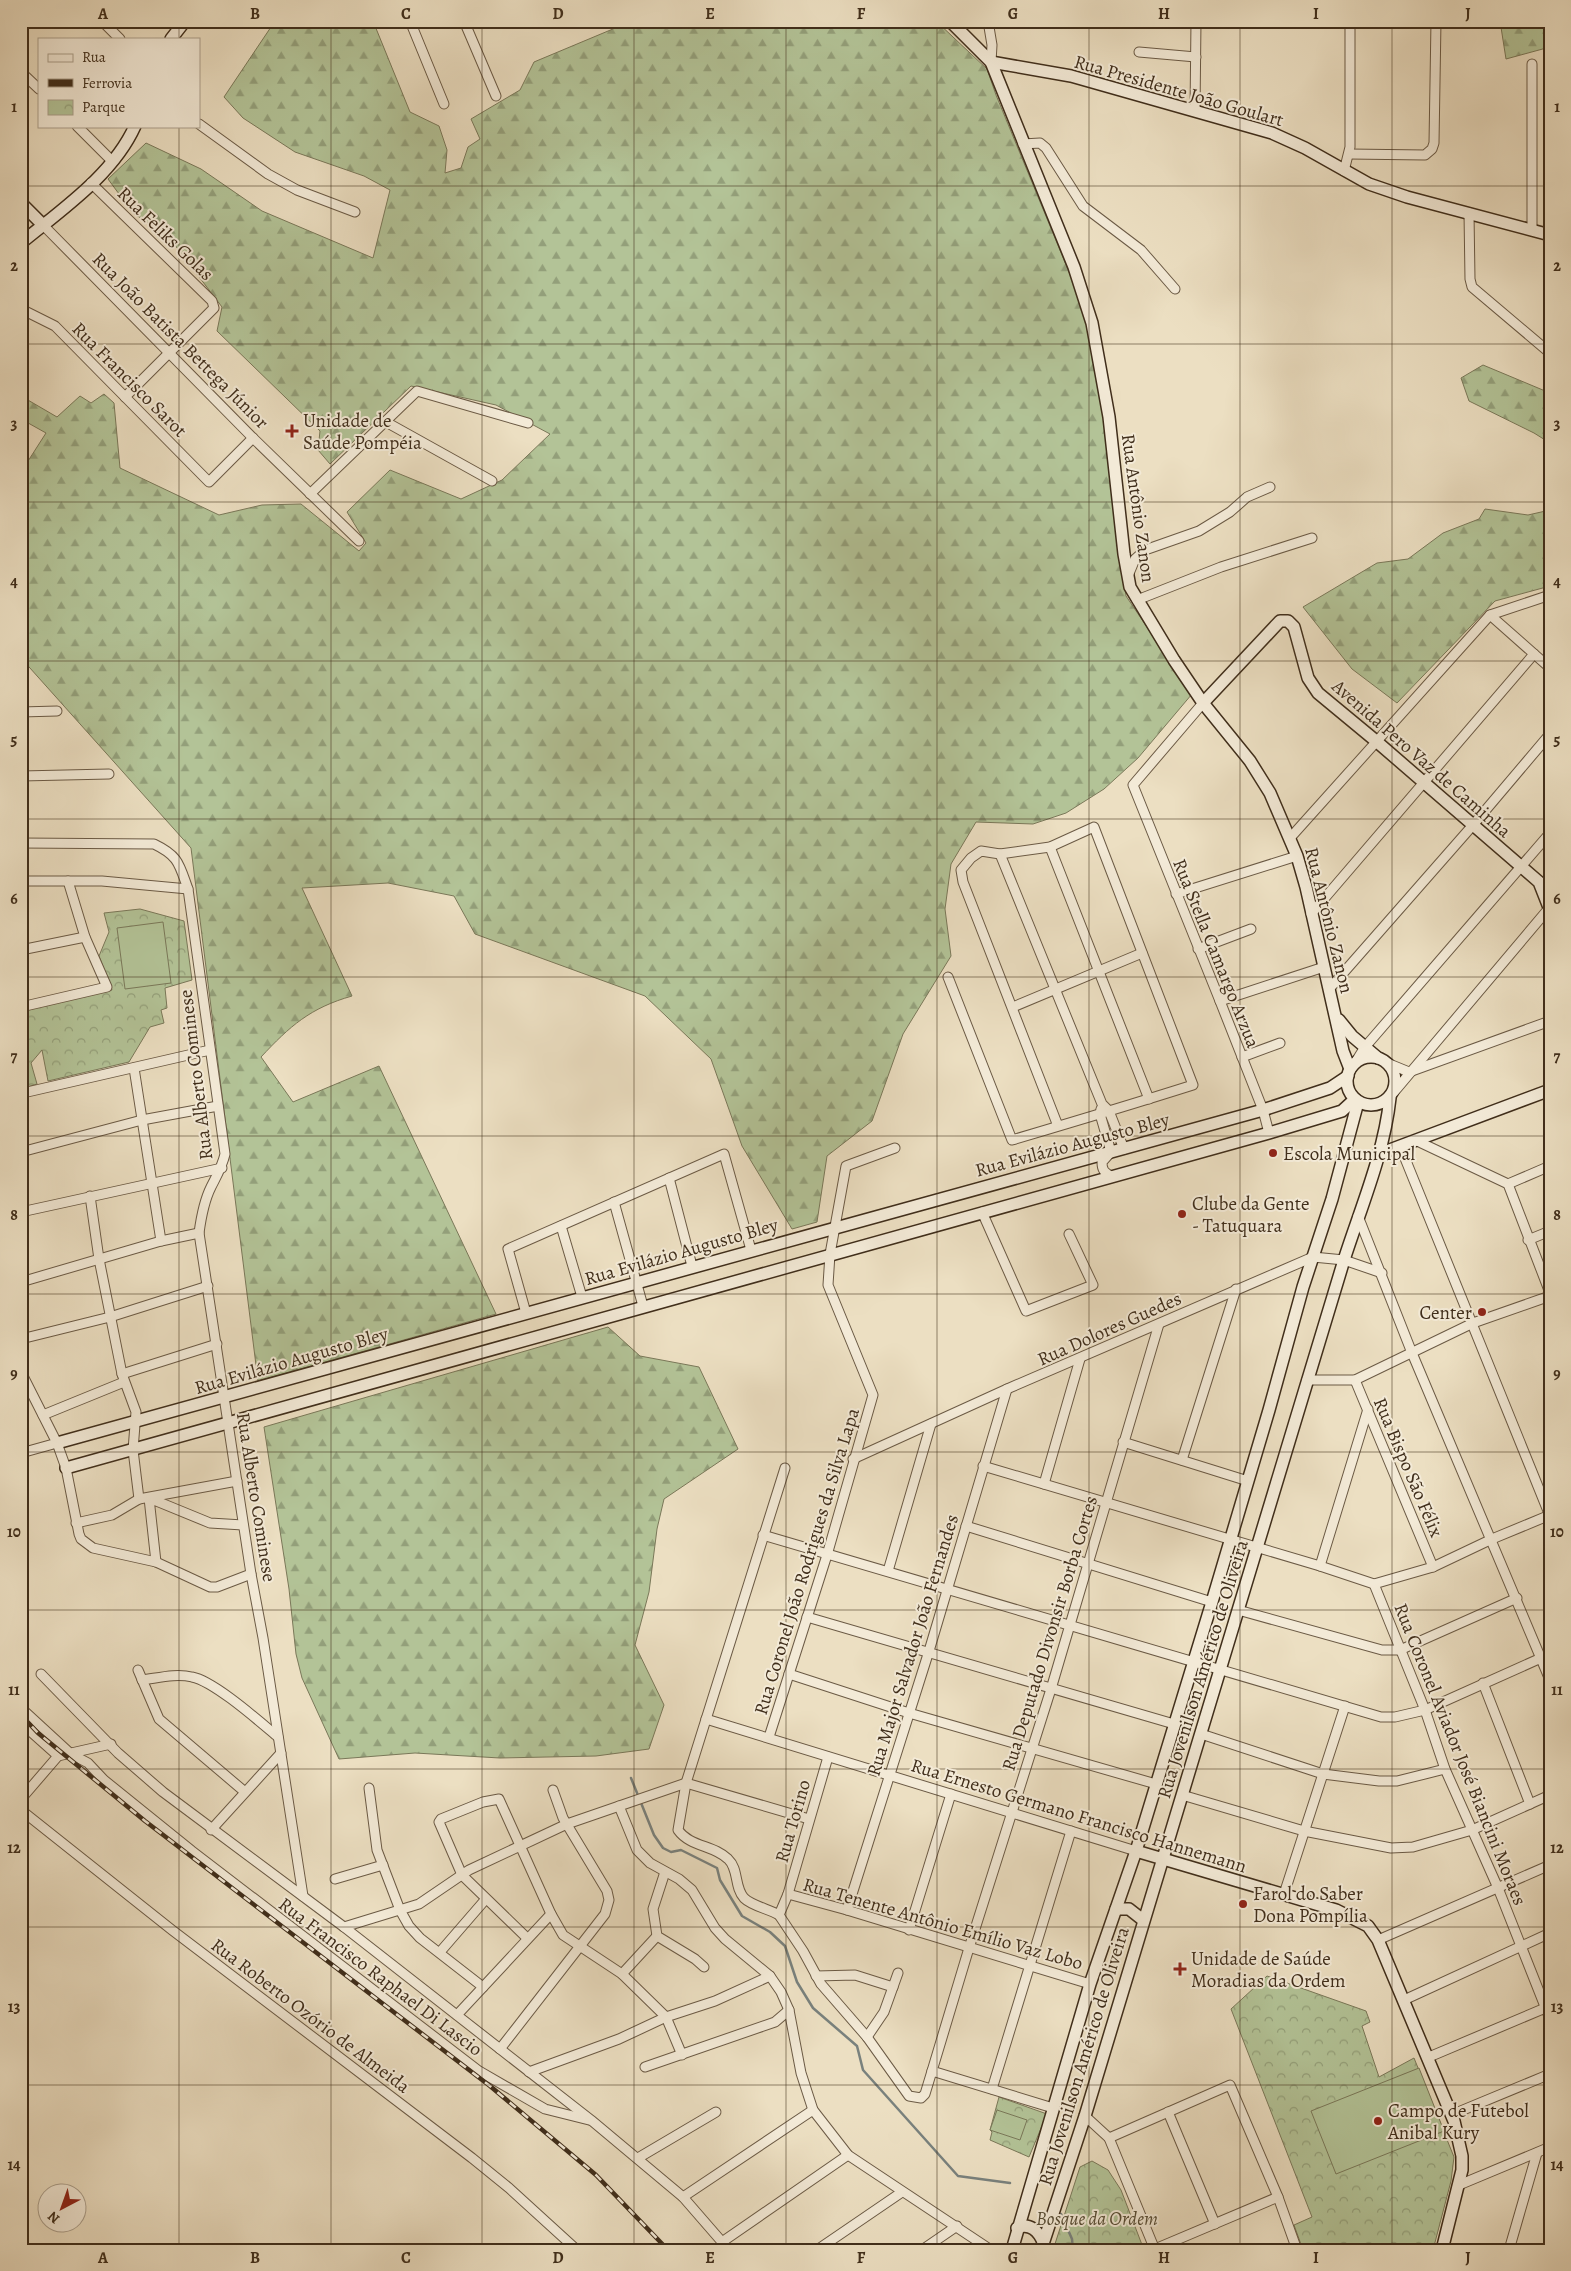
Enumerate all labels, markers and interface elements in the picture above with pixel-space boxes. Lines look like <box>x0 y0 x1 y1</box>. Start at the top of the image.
text: A <box>97 3 109 25</box>
text: B <box>250 3 260 25</box>
text: C <box>401 3 411 25</box>
text: D <box>552 3 564 25</box>
text: E <box>705 3 715 25</box>
text: F <box>857 3 866 25</box>
text: G <box>1008 3 1018 25</box>
text: H <box>1158 3 1170 25</box>
text: I <box>1313 3 1319 25</box>
text: J <box>1465 3 1471 25</box>
legend <box>38 38 200 128</box>
text: Rua <box>82 47 106 67</box>
street label: Rua Presidente João Goulart <box>1071 49 1286 133</box>
text: Ferrovia <box>82 73 132 93</box>
text: 1 <box>11 96 17 118</box>
text: 1 <box>1554 96 1560 118</box>
text: Parque <box>82 97 125 117</box>
street label: Rua Feliks Golas <box>111 181 219 287</box>
street label: Rua João Batista Bettega Júnior <box>86 247 274 435</box>
text: 2 <box>10 255 18 277</box>
text: 2 <box>1553 255 1561 277</box>
street label: Rua Francisco Sarot <box>66 316 193 443</box>
place label: Unidade de Saúde Pompéia <box>303 408 422 456</box>
text: 3 <box>11 413 18 435</box>
text: 3 <box>1554 413 1561 435</box>
marker: Unidade de Saúde Pompéia <box>285 424 299 438</box>
street label: Rua Antônio Zanon <box>1115 432 1161 584</box>
text: 4 <box>10 571 18 593</box>
text: 4 <box>1553 571 1561 593</box>
street label: Avenida Pero Vaz de Caminha <box>1325 673 1517 844</box>
text: 5 <box>11 729 18 751</box>
text: 5 <box>1554 729 1561 751</box>
street label: Rua Antônio Zanon <box>1298 844 1360 996</box>
street label: Rua Stella Camargo Arzua <box>1166 855 1266 1052</box>
text: 6 <box>10 888 18 910</box>
text: 6 <box>1553 888 1561 910</box>
street label: Rua Alberto Cominese <box>173 988 219 1162</box>
text: 7 <box>11 1046 18 1068</box>
text: 7 <box>1554 1046 1561 1068</box>
street label: Rua Evilázio Augusto Bley <box>972 1106 1173 1183</box>
place label: Escola Municipal <box>1283 1141 1415 1167</box>
marker: Escola Municipal <box>1267 1147 1279 1159</box>
place label: Clube da Gente - Tatuquara <box>1192 1191 1310 1239</box>
text: 8 <box>10 1204 18 1226</box>
text: 8 <box>1553 1204 1561 1226</box>
marker: Clube da Gente - Tatuquara <box>1176 1208 1188 1220</box>
street label: Rua Evilázio Augusto Bley <box>582 1212 782 1292</box>
street label: Rua Dolores Guedes <box>1033 1285 1186 1372</box>
place label: Center <box>1420 1300 1472 1326</box>
marker: Center <box>1476 1306 1488 1318</box>
street label: Rua Evilázio Augusto Bley <box>192 1321 392 1401</box>
text: 9 <box>10 1363 18 1385</box>
text: 9 <box>1553 1363 1561 1385</box>
street label: Rua Bispo São Félix <box>1367 1393 1449 1541</box>
street label: Rua Coronel João Rodrigues da Silva Lapa <box>748 1405 866 1718</box>
street label: Rua Alberto Cominese <box>230 1410 282 1584</box>
street label: Rua Deputado Divonsir Borba Cortes <box>996 1493 1104 1774</box>
street label: Rua Major Salvador João Fernandes <box>861 1511 965 1779</box>
text: 10 <box>7 1521 21 1543</box>
text: 10 <box>1550 1521 1564 1543</box>
street label: Rua Jovenilson Américo de Oliveira <box>1151 1537 1255 1802</box>
street label: Rua Coronel Aviador José Biancini Moraes <box>1387 1599 1533 1909</box>
text: 11 <box>8 1679 20 1701</box>
text: 11 <box>1551 1679 1563 1701</box>
street label: Rua Ernesto Germano Francisco Hannemann <box>908 1752 1250 1880</box>
street label: Rua Torino <box>769 1777 817 1866</box>
text: 12 <box>7 1837 21 1859</box>
text: 12 <box>1550 1837 1564 1859</box>
street label: Rua Tenente Antônio Emílio Vaz Lobo <box>800 1871 1086 1976</box>
place label: Farol do Saber Dona Pompília <box>1253 1881 1368 1929</box>
street label: Rua Francisco Raphael Di Lascio <box>273 1891 488 2062</box>
marker: Farol do Saber Dona Pompília <box>1237 1898 1249 1910</box>
street label: Rua Jovenilson Américo de Oliveira <box>1032 1924 1136 2189</box>
street label: Rua Roberto Ozório de Almeida <box>205 1932 415 2099</box>
place label: Unidade de Saúde Moradias da Ordem <box>1191 1946 1346 1994</box>
marker: Unidade de Saúde Moradias da Ordem <box>1173 1962 1187 1976</box>
text: 13 <box>8 1996 20 2018</box>
text: 13 <box>1551 1996 1563 2018</box>
place label: Campo de Futebol Anibal Kury <box>1387 2098 1529 2146</box>
marker: Campo de Futebol Anibal Kury <box>1372 2115 1384 2127</box>
text: 14 <box>7 2154 21 2176</box>
text: 14 <box>1550 2154 1564 2176</box>
north arrow <box>38 2184 88 2234</box>
park label: Bosque da Ordem <box>1036 2206 1158 2232</box>
text: N <box>44 2207 64 2228</box>
text: A <box>97 2247 109 2269</box>
text: B <box>250 2247 260 2269</box>
text: C <box>401 2247 411 2269</box>
text: D <box>552 2247 564 2269</box>
text: E <box>705 2247 715 2269</box>
text: F <box>857 2247 866 2269</box>
text: G <box>1008 2247 1018 2269</box>
text: H <box>1158 2247 1170 2269</box>
text: I <box>1313 2247 1319 2269</box>
text: J <box>1465 2247 1471 2269</box>

